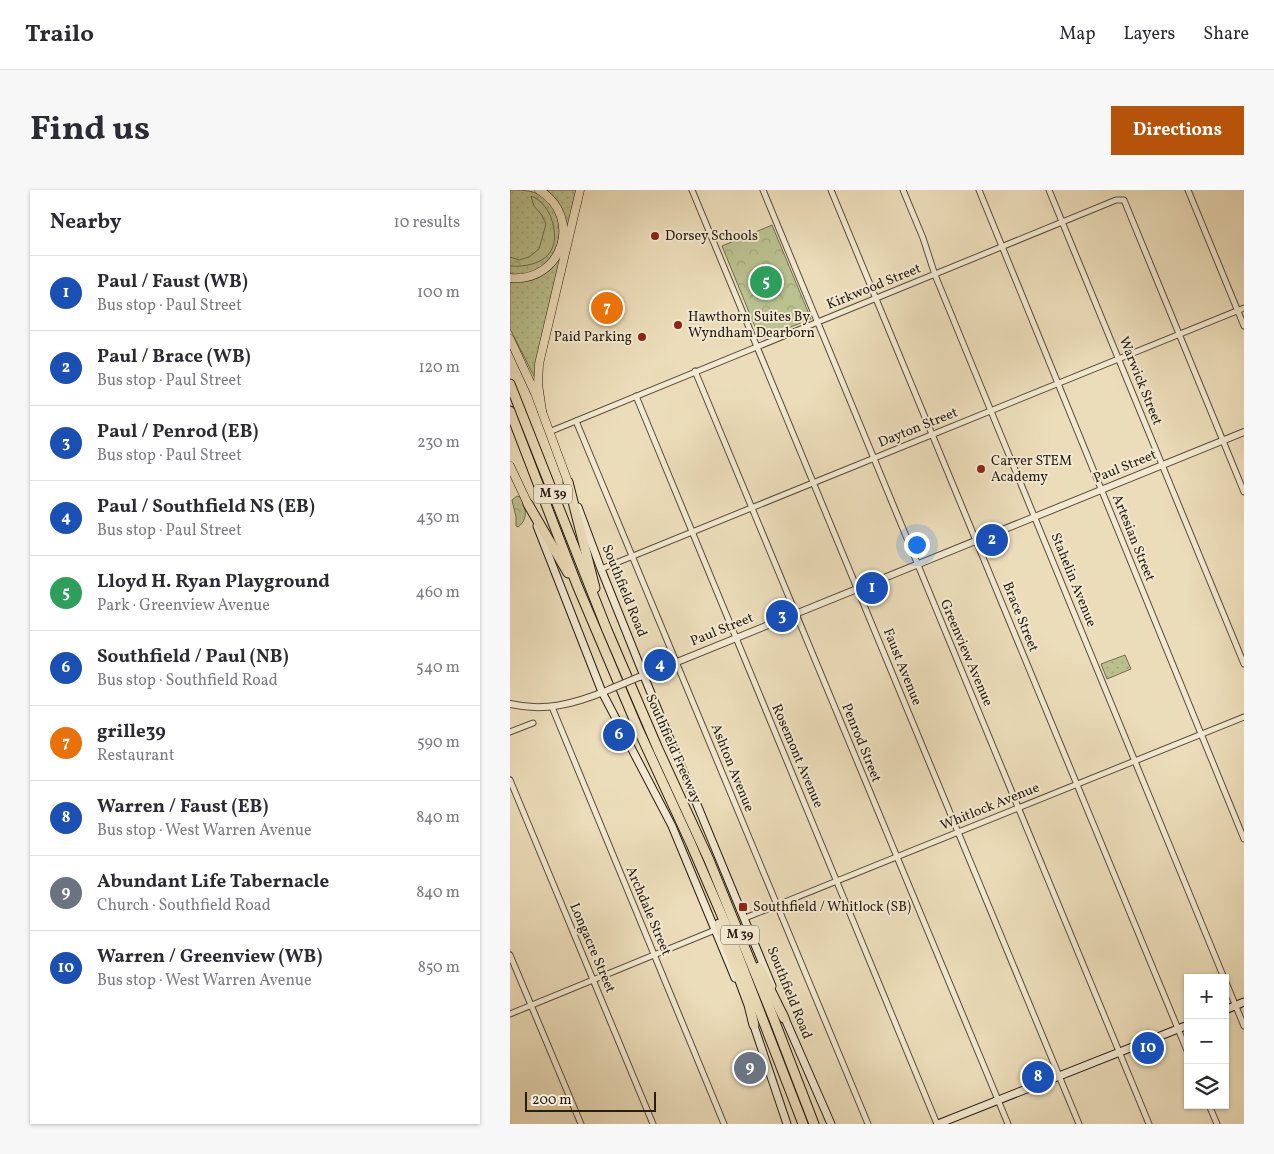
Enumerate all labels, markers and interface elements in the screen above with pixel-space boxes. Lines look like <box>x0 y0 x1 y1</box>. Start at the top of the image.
text: Trailo <box>25 18 94 52</box>
text: Map <box>1059 22 1095 47</box>
text: Layers <box>1123 22 1175 47</box>
text: Share <box>1203 22 1249 47</box>
text: Find us <box>30 106 150 154</box>
button: Directions <box>1111 106 1244 155</box>
text: Nearby <box>50 208 121 237</box>
text: 10 results <box>394 212 460 234</box>
place label: Dorsey Schools <box>665 227 758 246</box>
marker: Dorsey Schools <box>649 230 661 242</box>
street label: Kirkwood Street <box>824 259 924 315</box>
pin: 5 <box>750 263 782 301</box>
text: Paul / Faust (WB) <box>97 269 248 295</box>
text: 1 <box>63 282 69 304</box>
text: 100 m <box>417 282 460 304</box>
pin: 7 <box>591 289 623 327</box>
text: Bus stop · Paul Street <box>97 295 242 317</box>
place label: Hawthorn Suites By Wyndham Dearborn <box>688 308 815 343</box>
marker: Hawthorn Suites By Wyndham Dearborn <box>672 319 684 331</box>
place label: Paid Parking <box>554 328 632 347</box>
marker: Paid Parking <box>636 331 648 343</box>
street label: Warwick Street <box>1114 334 1166 428</box>
text: Paul / Brace (WB) <box>97 344 251 370</box>
text: 2 <box>62 357 70 379</box>
text: 120 m <box>418 357 460 379</box>
text: Bus stop · Paul Street <box>97 370 242 392</box>
street label: Dayton Street <box>875 403 961 453</box>
text: Paul / Penrod (EB) <box>97 419 259 445</box>
text: 3 <box>62 432 70 454</box>
text: 230 m <box>417 432 460 454</box>
text: Bus stop · Paul Street <box>97 445 242 467</box>
street label: Paul Street <box>1091 446 1160 488</box>
place label: Carver STEM Academy <box>991 452 1072 487</box>
marker: Carver STEM Academy <box>975 463 987 475</box>
road number: M 39 <box>534 484 572 504</box>
street label: Artesian Street <box>1107 492 1159 584</box>
text: Paul / Southfield NS (EB) <box>97 494 315 520</box>
text: 4 <box>61 507 71 529</box>
text: 430 m <box>416 507 460 529</box>
text: Bus stop · Paul Street <box>97 520 242 542</box>
pin: 2 <box>976 521 1008 559</box>
street label: Stahelin Avenue <box>1045 530 1101 630</box>
your location <box>904 532 930 558</box>
street label: Southfield Road <box>597 542 651 640</box>
text: Lloyd H. Ryan Playground <box>97 569 330 595</box>
pin: 1 <box>856 569 888 607</box>
street label: Brace Street <box>997 579 1043 655</box>
text: 5 <box>62 582 70 604</box>
text: 460 m <box>416 582 460 604</box>
text: Park · Greenview Avenue <box>97 595 270 617</box>
pin: 3 <box>766 597 798 635</box>
street label: Greenview Avenue <box>935 597 997 710</box>
street label: Paul Street <box>688 609 757 651</box>
street label: Faust Avenue <box>878 626 926 709</box>
text: Southfield / Paul (NB) <box>97 644 289 670</box>
pin: 4 <box>644 646 676 684</box>
text: 6 <box>62 657 70 679</box>
text: 540 m <box>416 657 460 679</box>
text: Bus stop · Southfield Road <box>97 670 278 692</box>
street label: Southfield Freeway <box>640 691 706 807</box>
street label: Rosemont Avenue <box>767 701 828 811</box>
street label: Penrod Street <box>837 701 885 785</box>
pin: 6 <box>603 716 635 754</box>
text: grille39 <box>97 719 166 745</box>
street label: Ashton Avenue <box>706 721 758 815</box>
text: 7 <box>62 732 70 754</box>
text: 590 m <box>417 732 460 754</box>
text: Restaurant <box>97 745 175 767</box>
street label: Whitlock Avenue <box>938 778 1043 836</box>
text: Warren / Faust (EB) <box>97 794 268 820</box>
text: 8 <box>62 807 70 829</box>
text: 840 m <box>416 807 460 829</box>
text: Bus stop · West Warren Avenue <box>97 820 312 842</box>
street label: Archdale Street <box>621 863 675 959</box>
text: Abundant Life Tabernacle <box>97 869 329 895</box>
text: 9 <box>62 882 70 904</box>
text: 840 m <box>416 882 460 904</box>
text: Church · Southfield Road <box>97 895 271 917</box>
place label: Southfield / Whitlock (SB) <box>753 898 911 917</box>
street label: Longacre Street <box>564 900 620 996</box>
marker: Southfield / Whitlock (SB) <box>737 901 749 913</box>
road number: M 39 <box>721 926 759 944</box>
text: Warren / Greenview (WB) <box>97 944 322 970</box>
street label: Southfield Road <box>762 944 816 1042</box>
text: 10 <box>58 957 74 979</box>
text: 850 m <box>418 957 460 979</box>
text: Bus stop · West Warren Avenue <box>97 970 312 992</box>
map controls <box>1184 974 1229 1109</box>
button: + <box>1184 974 1229 1019</box>
button: − <box>1184 1019 1229 1064</box>
pin: 10 <box>1132 1029 1164 1067</box>
pin: 9 <box>734 1049 766 1087</box>
pin: 8 <box>1022 1058 1054 1096</box>
button: layers <box>1184 1064 1229 1109</box>
scale bar <box>525 1089 656 1112</box>
text: 200 m <box>532 1091 572 1110</box>

